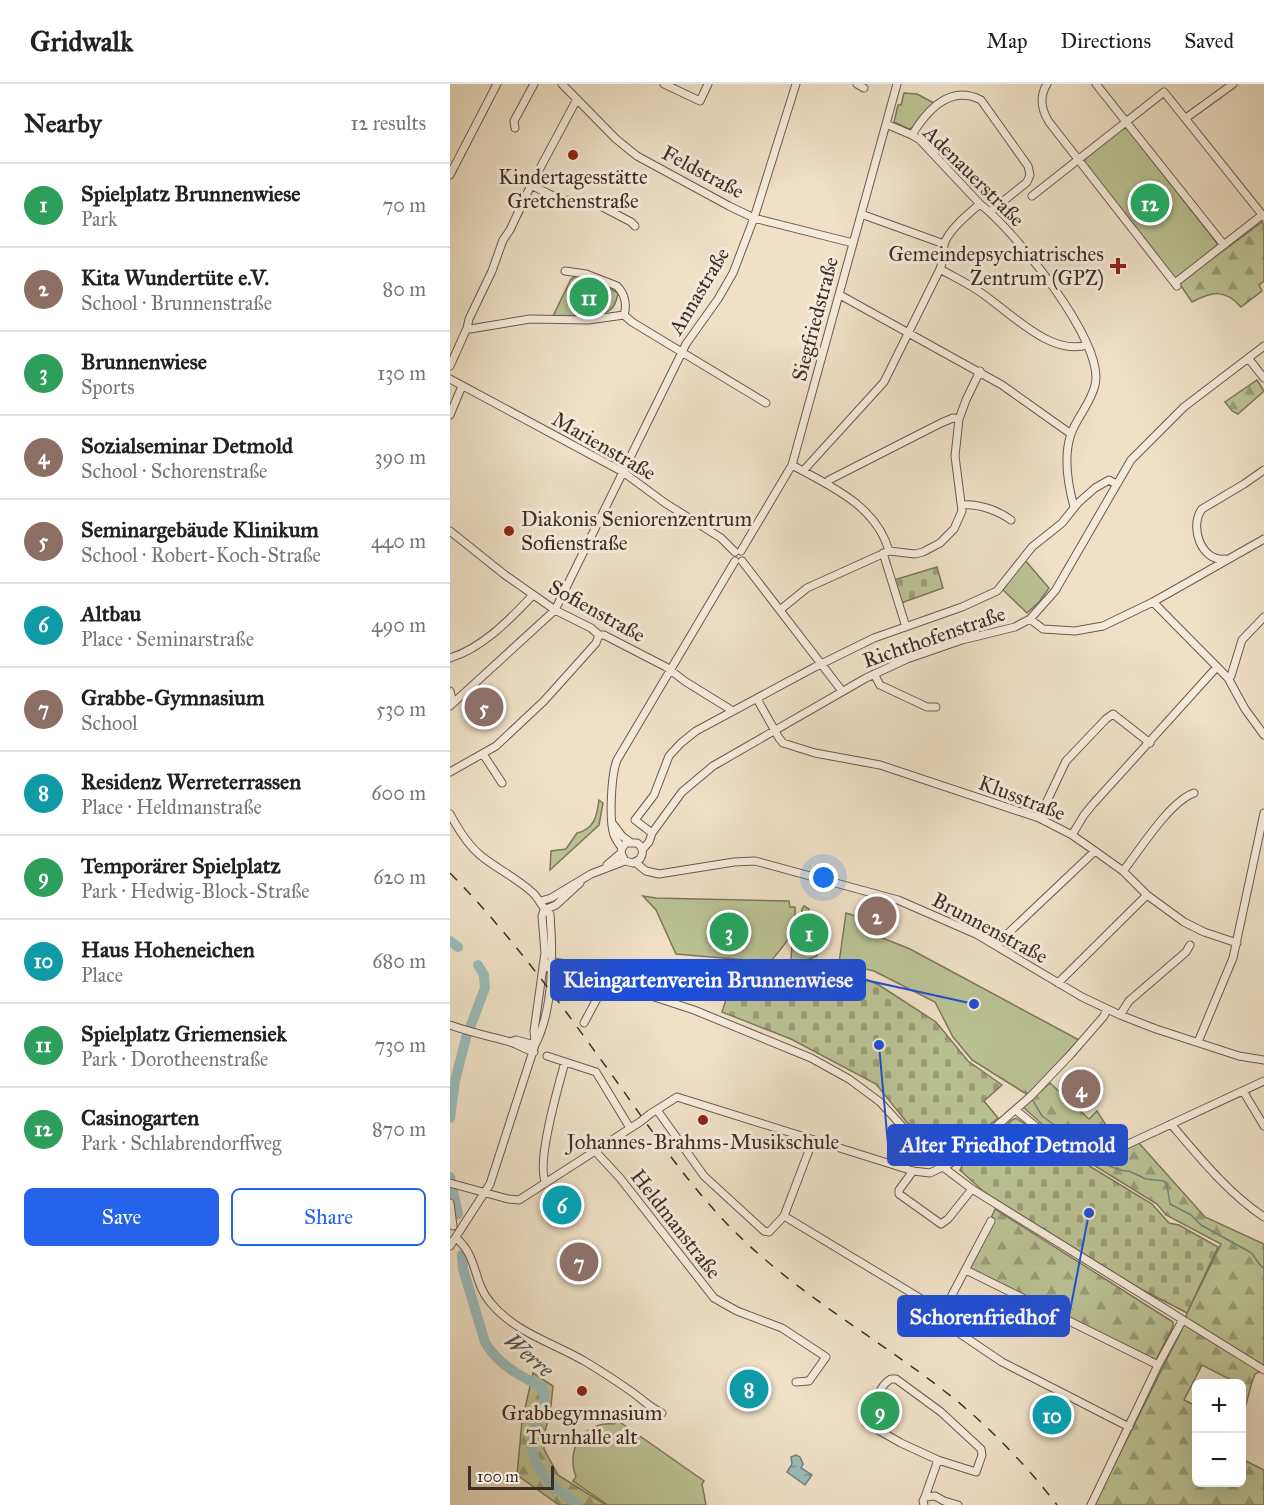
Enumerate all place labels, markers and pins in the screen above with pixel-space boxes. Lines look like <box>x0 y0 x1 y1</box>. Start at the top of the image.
marker: Kindertagesstätte Gretchenstraße <box>566 148 580 162</box>
place label: Kindertagesstätte Gretchenstraße <box>498 164 648 214</box>
pin: 12 <box>1130 180 1170 226</box>
place label: Gemeindepsychiatrisches Zentrum (GPZ) <box>889 241 1104 291</box>
marker: Gemeindepsychiatrisches Zentrum (GPZ) <box>1109 257 1127 275</box>
pin: 11 <box>570 274 608 320</box>
place label: Diakonis Seniorenzentrum Sofienstraße <box>521 506 752 556</box>
marker: Diakonis Seniorenzentrum Sofienstraße <box>502 524 516 538</box>
pin: 5 <box>465 684 504 730</box>
pin: 2 <box>858 894 896 938</box>
pin: 3 <box>710 910 748 954</box>
pin: 1 <box>790 910 828 956</box>
callout: Kleingartenverein Brunnenwiese <box>551 960 865 1000</box>
pin: 4 <box>1062 1066 1100 1112</box>
marker: Johannes-Brahms-Musikschule <box>696 1113 710 1127</box>
callout: Alter Friedhof Detmold <box>888 1125 1127 1165</box>
place label: Johannes-Brahms-Musikschule <box>565 1129 840 1155</box>
pin: 6 <box>542 1182 582 1228</box>
pin: 7 <box>560 1240 598 1284</box>
callout: Schorenfriedhof <box>898 1296 1069 1336</box>
pin: 8 <box>730 1366 768 1412</box>
marker: Grabbegymnasium Turnhalle alt <box>575 1384 589 1398</box>
pin: 9 <box>860 1388 900 1434</box>
pin: 10 <box>1032 1392 1072 1438</box>
place label: Grabbegymnasium Turnhalle alt <box>502 1400 663 1450</box>

